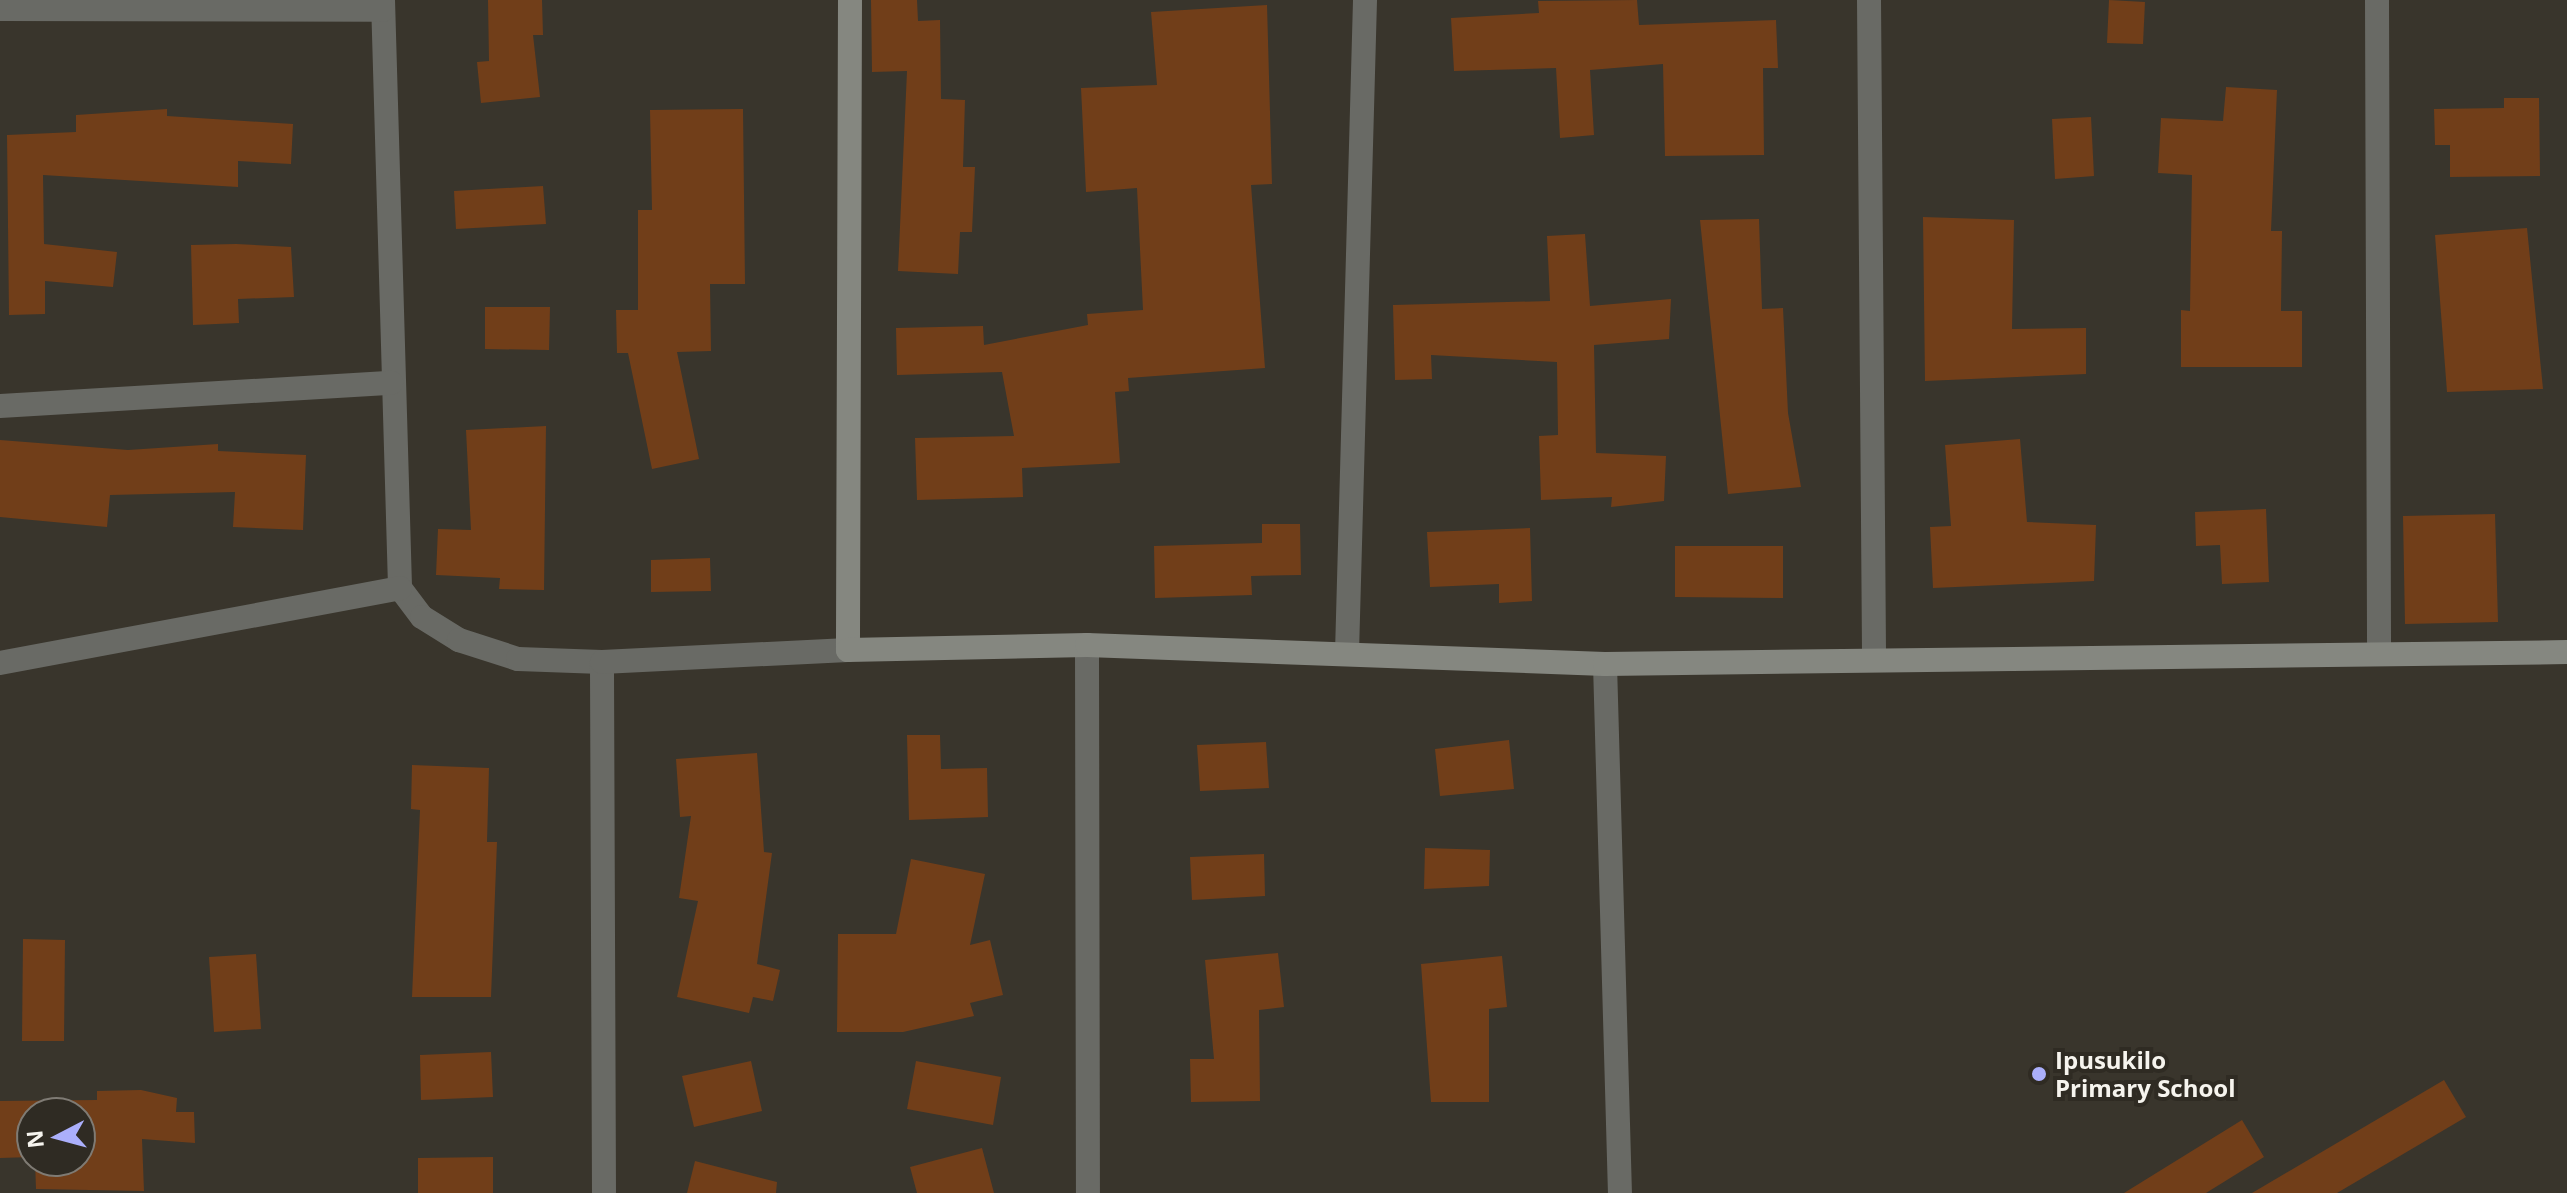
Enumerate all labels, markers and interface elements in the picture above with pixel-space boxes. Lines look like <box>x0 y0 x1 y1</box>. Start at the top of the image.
place label: Ipusukilo Primary School <box>2055 1046 2236 1102</box>
marker: Ipusukilo Primary School <box>2030 1065 2048 1083</box>
north arrow <box>16 1097 96 1177</box>
text: N <box>18 1129 50 1150</box>

